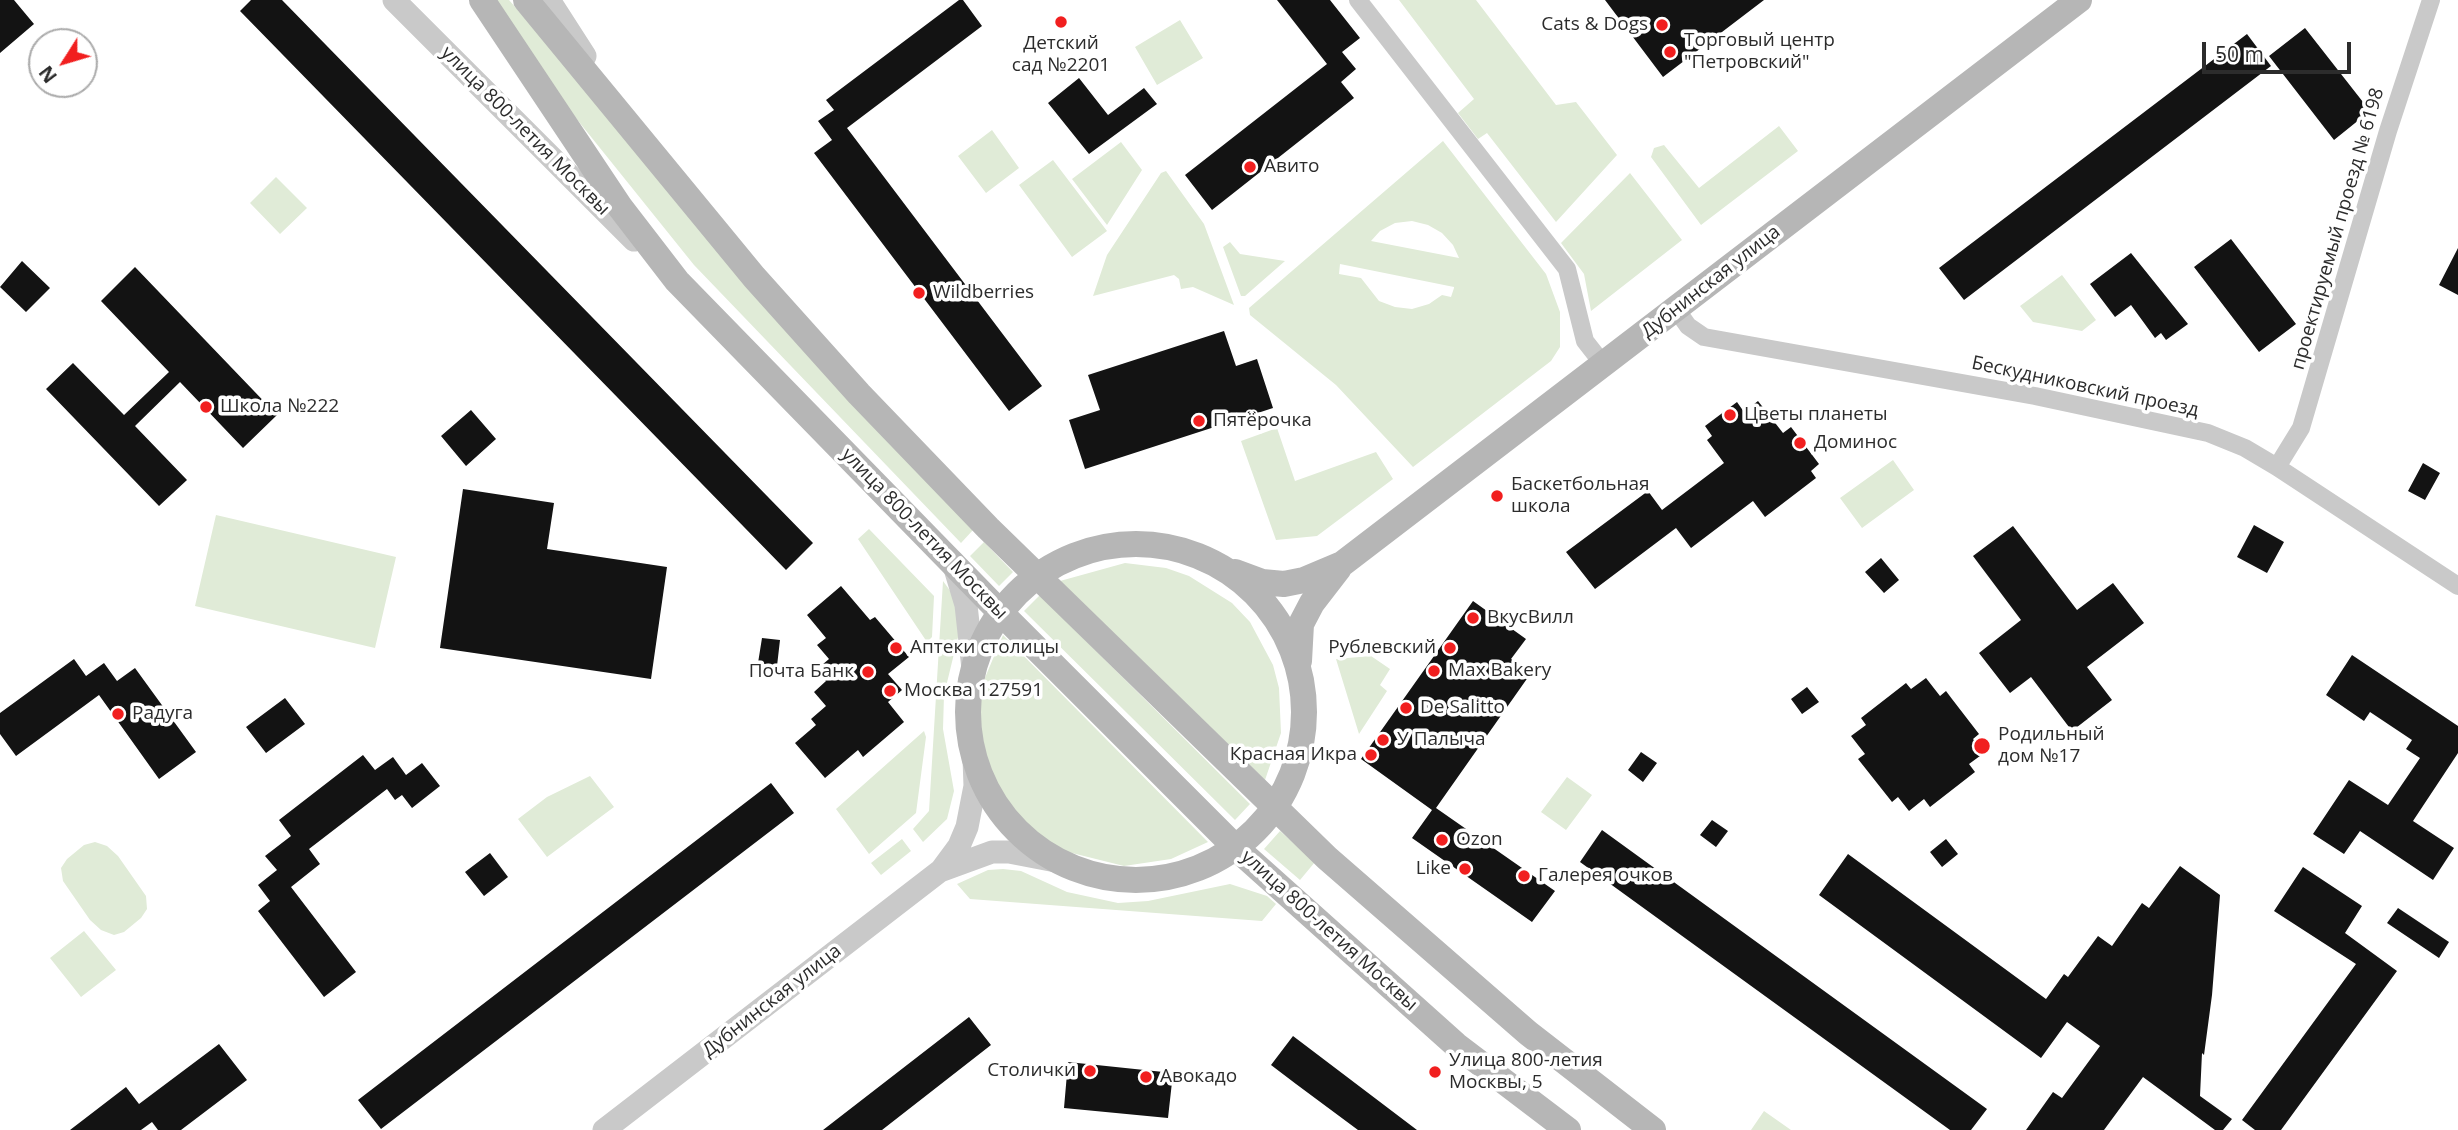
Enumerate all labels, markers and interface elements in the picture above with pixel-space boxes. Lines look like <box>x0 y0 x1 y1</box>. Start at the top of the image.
marker: Детский сад №2201 <box>1053 14 1069 30</box>
place label: Cats & Dogs <box>1541 14 1648 36</box>
marker: Cats & Dogs <box>1654 17 1670 33</box>
north arrow <box>28 28 98 98</box>
scale bar <box>2206 28 2355 72</box>
place label: Торговый центр "Петровский" <box>1684 30 1835 74</box>
place label: Детский сад №2201 <box>1012 33 1110 77</box>
text: 50 m <box>2215 40 2264 68</box>
street label: улица 800-летия Москвы <box>436 42 614 220</box>
marker: Торговый центр "Петровский" <box>1662 44 1678 60</box>
text: N <box>33 60 63 88</box>
street label: проектируемый проезд № 6198 <box>2287 86 2389 372</box>
place label: Авито <box>1264 156 1319 178</box>
marker: Авито <box>1242 159 1258 175</box>
street label: Дубнинская улица <box>1637 221 1785 343</box>
place label: Wildberries <box>933 282 1034 304</box>
marker: Wildberries <box>911 285 927 301</box>
street label: Бескудниковский проезд <box>1969 352 2201 422</box>
place label: Школа №222 <box>220 396 339 418</box>
marker: Школа №222 <box>198 399 214 415</box>
place label: Цветы планеты <box>1744 404 1888 426</box>
marker: Цветы планеты <box>1722 407 1738 423</box>
place label: Пятёрочка <box>1213 410 1312 432</box>
marker: Пятёрочка <box>1191 413 1207 429</box>
place label: Доминос <box>1814 432 1897 454</box>
marker: Доминос <box>1792 435 1808 451</box>
street label: улица 800-летия Москвы <box>836 444 1012 624</box>
place label: Баскетбольная школа <box>1511 474 1650 518</box>
marker: Баскетбольная школа <box>1489 488 1505 504</box>
place label: ВкусВилл <box>1487 607 1574 629</box>
marker: ВкусВилл <box>1465 610 1481 626</box>
place label: Аптеки столицы <box>910 637 1059 659</box>
place label: Рублевский <box>1328 637 1436 659</box>
marker: Аптеки столицы <box>888 640 904 656</box>
marker: Рублевский <box>1442 640 1458 656</box>
place label: Max Bakery <box>1448 660 1551 682</box>
place label: Почта Банк <box>749 661 854 683</box>
marker: Max Bakery <box>1426 663 1442 679</box>
marker: Почта Банк <box>860 664 876 680</box>
place label: Москва 127591 <box>904 680 1043 702</box>
marker: Москва 127591 <box>882 683 898 699</box>
place label: De Salitto <box>1420 697 1505 719</box>
marker: De Salitto <box>1398 700 1414 716</box>
place label: Радуга <box>132 703 193 725</box>
marker: Радуга <box>110 706 126 722</box>
place label: Родильный дом №17 <box>1998 724 2105 768</box>
place label: У Палыча <box>1397 729 1486 751</box>
marker: У Палыча <box>1375 732 1391 748</box>
marker: Родильный дом №17 <box>1972 736 1992 756</box>
place label: Красная Икра <box>1230 744 1357 766</box>
marker: Красная Икра <box>1363 747 1379 763</box>
place label: Ozon <box>1456 829 1503 851</box>
marker: Ozon <box>1434 832 1450 848</box>
street label: улица 800-летия Москвы <box>1236 846 1422 1016</box>
place label: Like <box>1416 858 1451 880</box>
marker: Like <box>1457 861 1473 877</box>
place label: Галерея очков <box>1538 865 1673 887</box>
marker: Галерея очков <box>1516 868 1532 884</box>
street label: Дубнинская улица <box>698 940 846 1062</box>
place label: Улица 800-летия Москвы, 5 <box>1449 1050 1603 1094</box>
place label: Столички <box>987 1060 1076 1082</box>
marker: Столички <box>1082 1063 1098 1079</box>
marker: Улица 800-летия Москвы, 5 <box>1427 1064 1443 1080</box>
place label: Авокадо <box>1160 1066 1237 1088</box>
marker: Авокадо <box>1138 1069 1154 1085</box>

